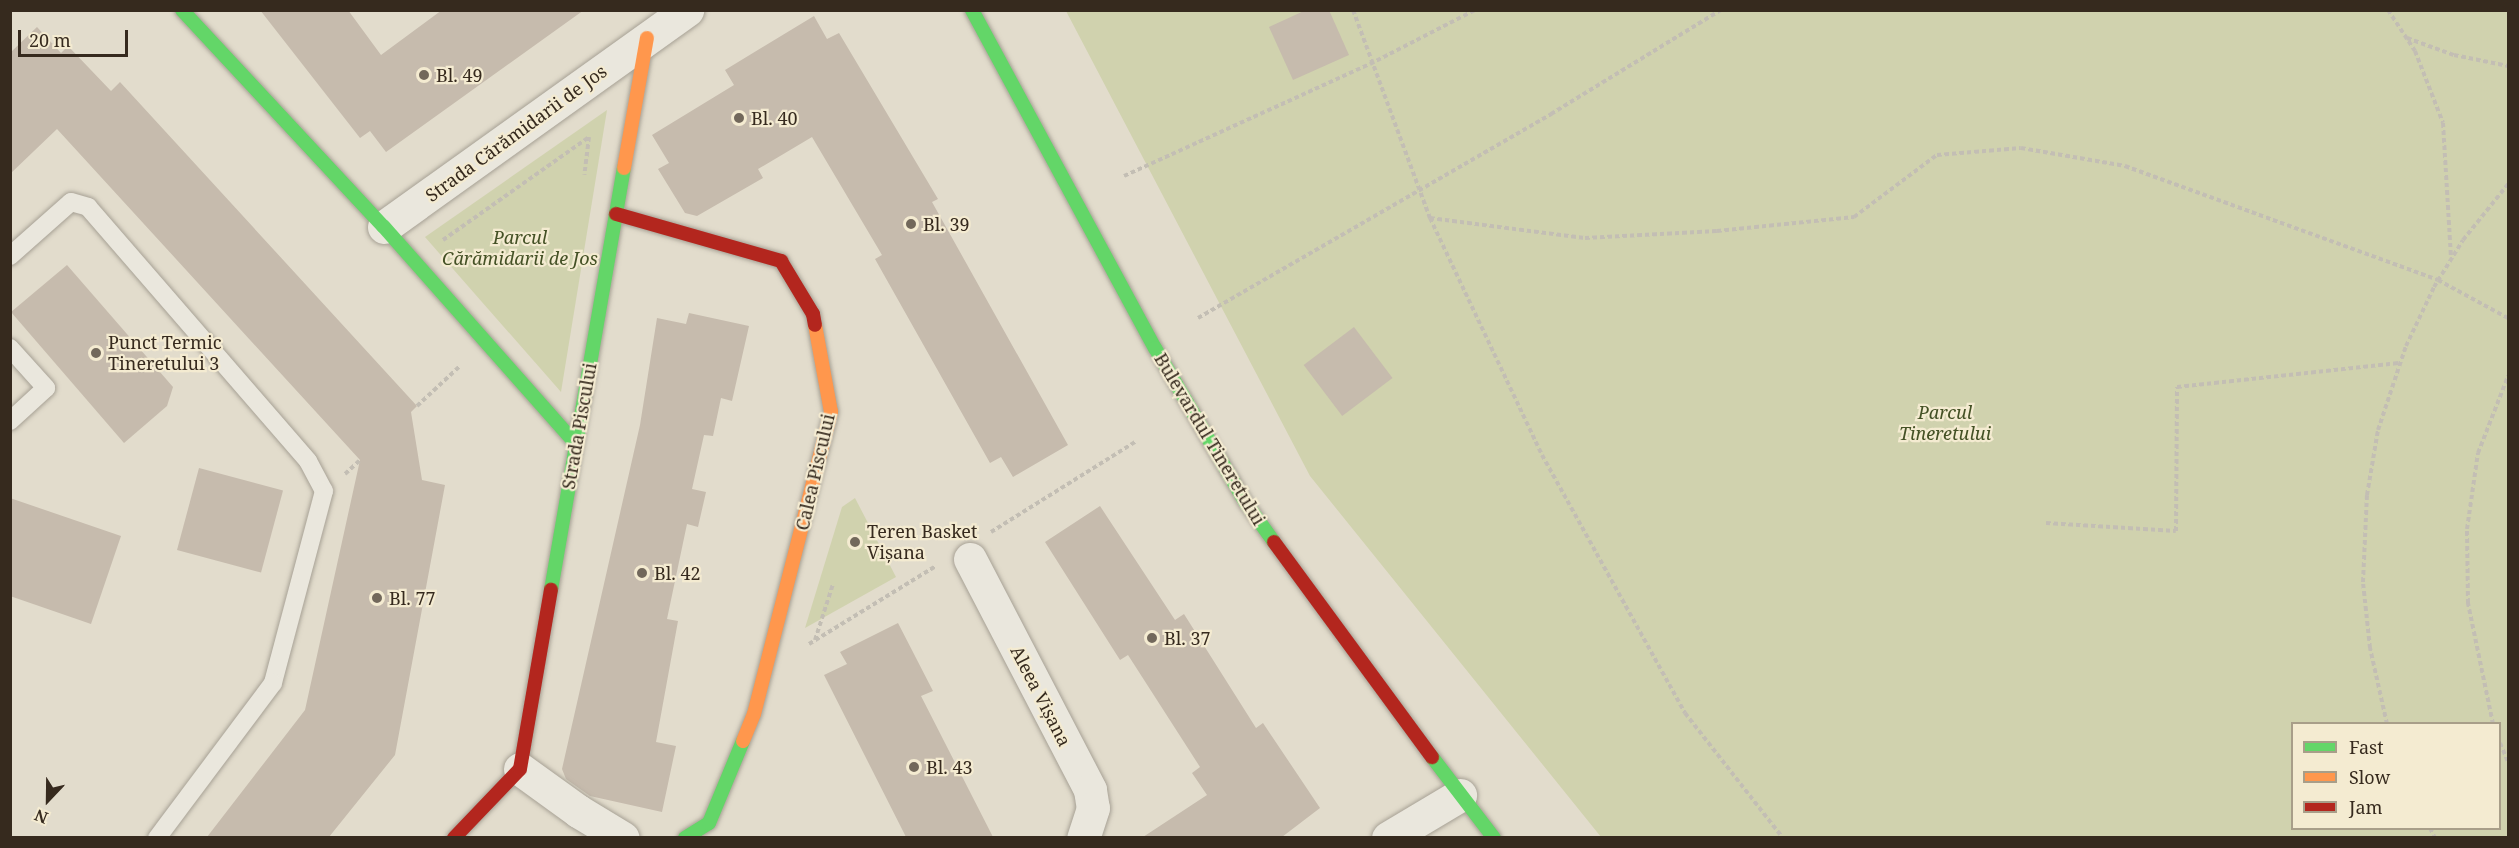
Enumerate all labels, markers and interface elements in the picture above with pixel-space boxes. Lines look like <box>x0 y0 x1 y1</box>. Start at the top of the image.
scale bar <box>21 18 130 56</box>
text: 20 m <box>29 28 71 52</box>
street label: Strada Cărămidarii de Jos <box>421 60 611 206</box>
place label: Bl. 49 <box>436 64 483 86</box>
marker: Bl. 49 <box>417 68 431 82</box>
place label: Bl. 40 <box>751 107 798 129</box>
marker: Bl. 40 <box>732 111 746 125</box>
place label: Bl. 39 <box>923 213 970 235</box>
marker: Bl. 39 <box>904 217 918 231</box>
park label: Parcul Cărămidarii de Jos <box>442 227 598 270</box>
place label: Punct Termic Tineretului 3 <box>108 332 222 374</box>
marker: Punct Termic Tineretului 3 <box>89 346 103 360</box>
street label: Bulevardul Tineretului <box>1150 349 1270 529</box>
street label: Strada Piscului <box>557 361 601 491</box>
park label: Parcul Tineretului <box>1899 402 1991 444</box>
street label: Calea Piscului <box>791 412 839 532</box>
place label: Teren Basket Vișana <box>867 521 977 564</box>
marker: Teren Basket Vișana <box>848 535 862 549</box>
place label: Bl. 42 <box>654 562 701 584</box>
marker: Bl. 42 <box>635 566 649 580</box>
place label: Bl. 77 <box>389 587 436 609</box>
marker: Bl. 77 <box>370 591 384 605</box>
place label: Bl. 37 <box>1164 627 1211 649</box>
marker: Bl. 37 <box>1145 631 1159 645</box>
street label: Aleea Vișana <box>1006 642 1076 750</box>
legend <box>2291 722 2501 830</box>
text: Fast <box>2349 735 2384 759</box>
place label: Bl. 43 <box>926 756 973 778</box>
marker: Bl. 43 <box>907 760 921 774</box>
text: Slow <box>2349 765 2390 789</box>
north arrow <box>18 770 78 830</box>
text: Jam <box>2349 795 2383 819</box>
text: N <box>31 804 51 829</box>

